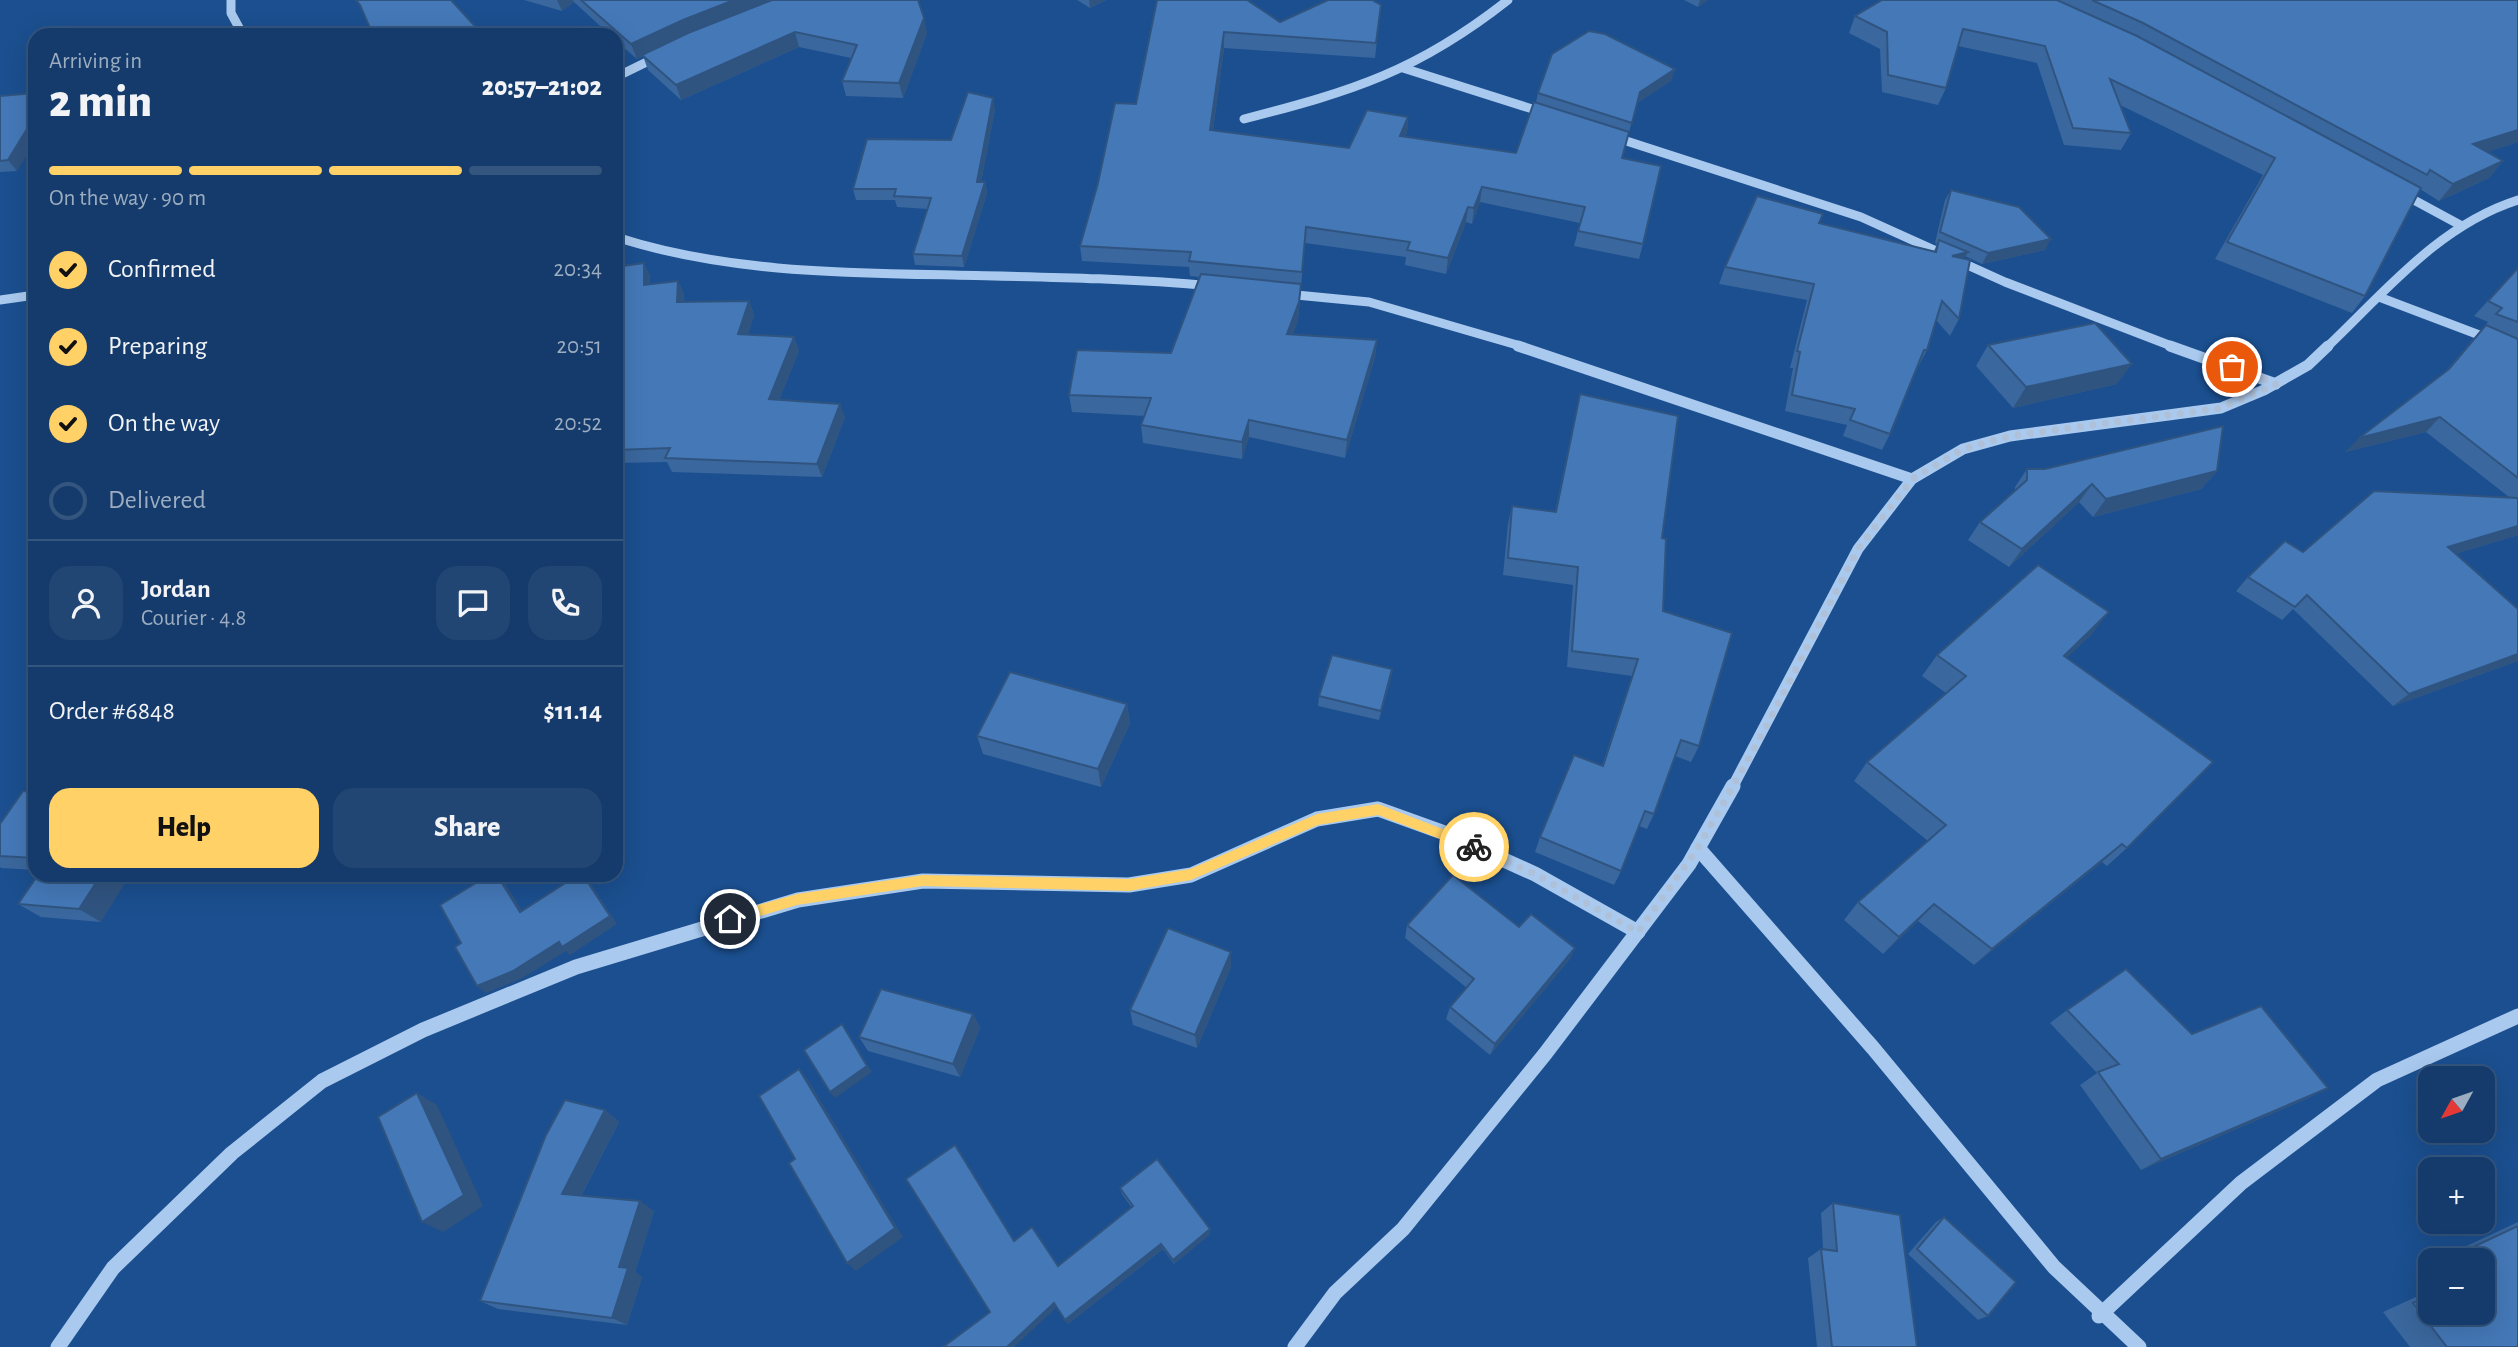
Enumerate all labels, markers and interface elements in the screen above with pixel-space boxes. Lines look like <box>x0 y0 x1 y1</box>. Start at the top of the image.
text: Arriving in <box>49 50 142 73</box>
text: 20:57–21:02 <box>482 74 602 100</box>
text: 2 min <box>49 79 152 125</box>
text: On the way · 90 m <box>49 187 206 210</box>
icon: check <box>49 251 87 289</box>
text: Confirmed <box>108 256 216 282</box>
text: 20:34 <box>554 258 602 281</box>
icon: check <box>49 328 87 366</box>
text: Preparing <box>108 333 207 359</box>
text: 20:51 <box>557 335 602 358</box>
pin <box>2202 337 2262 397</box>
icon: bag <box>2213 348 2251 386</box>
icon: check <box>49 405 87 443</box>
text: On the way <box>108 410 220 436</box>
text: 20:52 <box>554 412 602 435</box>
text: Delivered <box>108 487 206 513</box>
button: person <box>49 566 123 640</box>
button: chat <box>436 566 510 640</box>
button: phone <box>528 566 602 640</box>
text: Jordan <box>141 576 211 602</box>
text: Courier · 4.8 <box>141 607 246 630</box>
text: Order #6848 <box>49 698 175 724</box>
text: $11.14 <box>543 698 602 724</box>
button: Help <box>49 788 319 868</box>
button: Share <box>333 788 602 868</box>
courier <box>1439 812 1509 882</box>
icon: bike <box>1455 828 1493 866</box>
pin <box>700 889 760 949</box>
icon: home <box>711 900 749 938</box>
north arrow <box>2418 1066 2496 1143</box>
map controls <box>2418 1066 2495 1325</box>
button: + <box>2418 1157 2495 1234</box>
button: − <box>2418 1248 2495 1325</box>

